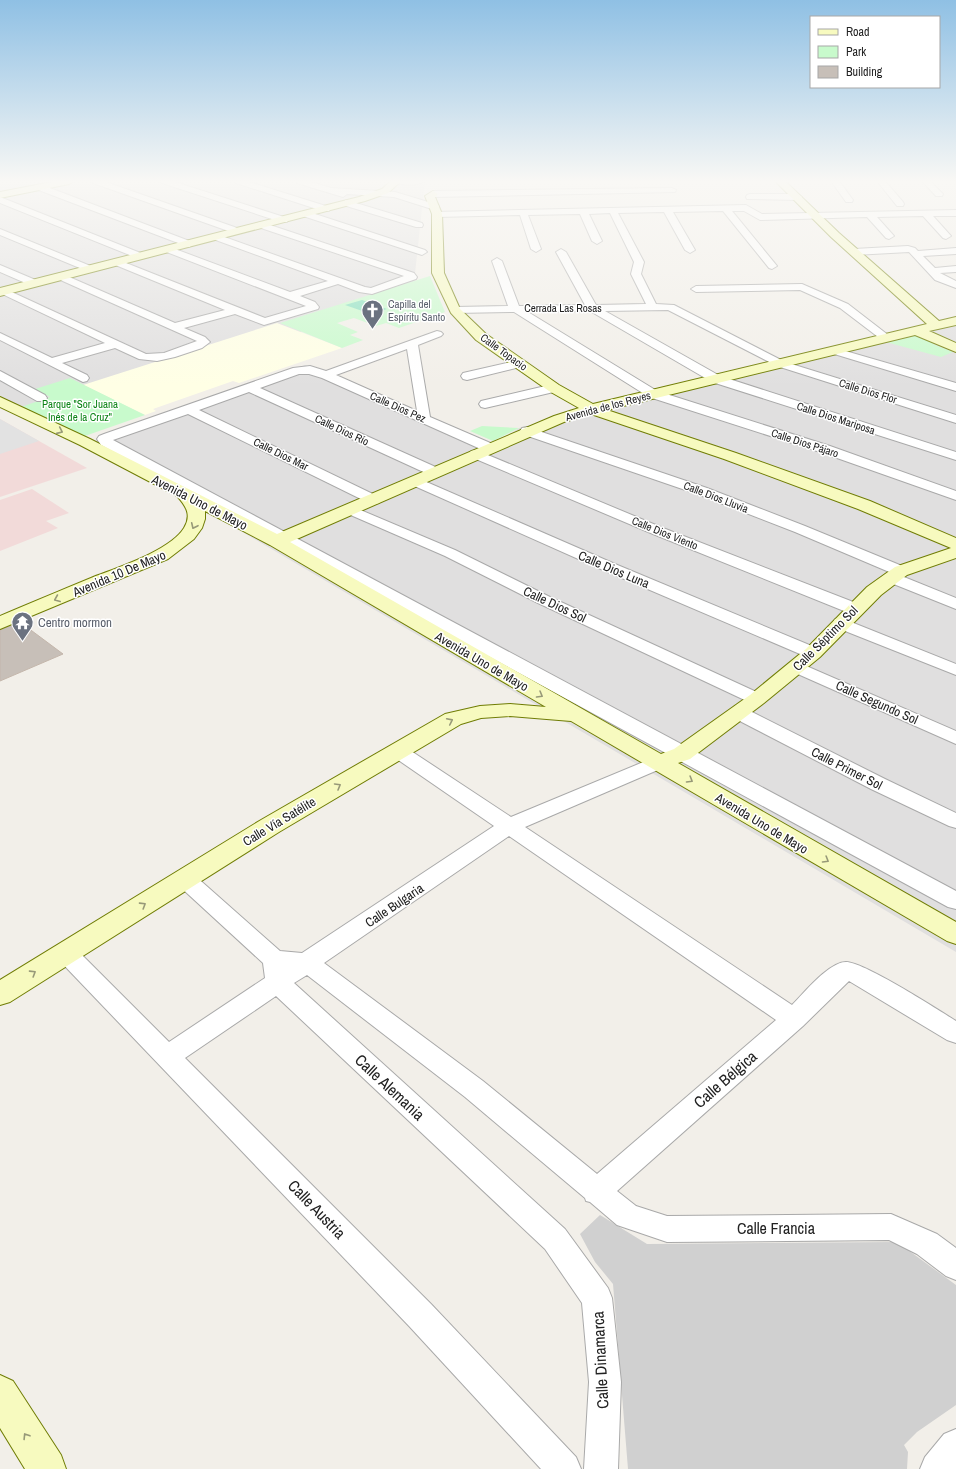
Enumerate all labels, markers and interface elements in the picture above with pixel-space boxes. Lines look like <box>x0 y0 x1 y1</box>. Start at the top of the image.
legend <box>810 16 940 88</box>
text: Road <box>846 24 870 40</box>
text: Park <box>846 44 866 60</box>
text: Building <box>846 64 883 80</box>
church icon: Capilla del Espíritu Santo <box>360 297 386 330</box>
place label: Capilla del Espíritu Santo <box>388 297 445 324</box>
street label: Cerrada Las Rosas <box>524 301 602 315</box>
street label: Calle Topacio <box>478 330 530 374</box>
street label: Calle Dios Flor <box>837 376 899 406</box>
street label: Calle Dios Pez <box>368 388 429 426</box>
street label: Avenida de los Reyes <box>563 388 653 424</box>
park label: Parque "Sor Juana Inés de la Cruz" <box>42 397 118 424</box>
street label: Calle Dios Mariposa <box>795 399 877 437</box>
street label: Calle Dios Río <box>313 411 371 449</box>
street label: Calle Dios Pájaro <box>769 425 841 461</box>
one-way arrow <box>57 426 64 434</box>
street label: Calle Dios Mar <box>251 435 311 473</box>
street label: Avenida Uno de Mayo <box>148 471 251 534</box>
street label: Calle Dios Lluvia <box>682 478 750 516</box>
street label: Calle Dios Viento <box>630 513 700 553</box>
one-way arrow <box>191 522 199 529</box>
street label: Avenida 10 De Mayo <box>69 546 168 601</box>
street label: Calle Dios Luna <box>576 547 652 592</box>
street label: Calle Dios Sol <box>521 582 589 626</box>
one-way arrow <box>54 594 62 602</box>
street label: Calle Séptimo Sol <box>789 602 862 675</box>
temple icon: Centro mormon <box>10 609 36 642</box>
place label: Centro mormon <box>38 614 112 631</box>
street label: Avenida Uno de Mayo <box>431 627 532 695</box>
street label: Calle Segundo Sol <box>833 677 921 728</box>
one-way arrow <box>536 690 543 697</box>
one-way arrow <box>446 718 454 726</box>
street label: Calle Primer Sol <box>808 743 885 794</box>
one-way arrow <box>686 775 693 782</box>
one-way arrow <box>334 783 341 790</box>
street label: Avenida Uno de Mayo <box>711 789 811 858</box>
street label: Calle Vía Satélite <box>240 793 319 850</box>
one-way arrow <box>822 855 829 863</box>
street label: Calle Bulgaria <box>362 880 427 931</box>
one-way arrow <box>139 902 146 909</box>
one-way arrow <box>29 971 36 978</box>
street label: Calle Bélgica <box>689 1045 762 1113</box>
street label: Calle Alemania <box>350 1049 430 1126</box>
street label: Calle Austria <box>283 1175 351 1244</box>
street label: Calle Francia <box>737 1217 816 1239</box>
street label: Calle Dinamarca <box>586 1310 614 1409</box>
one-way arrow <box>24 1433 31 1440</box>

